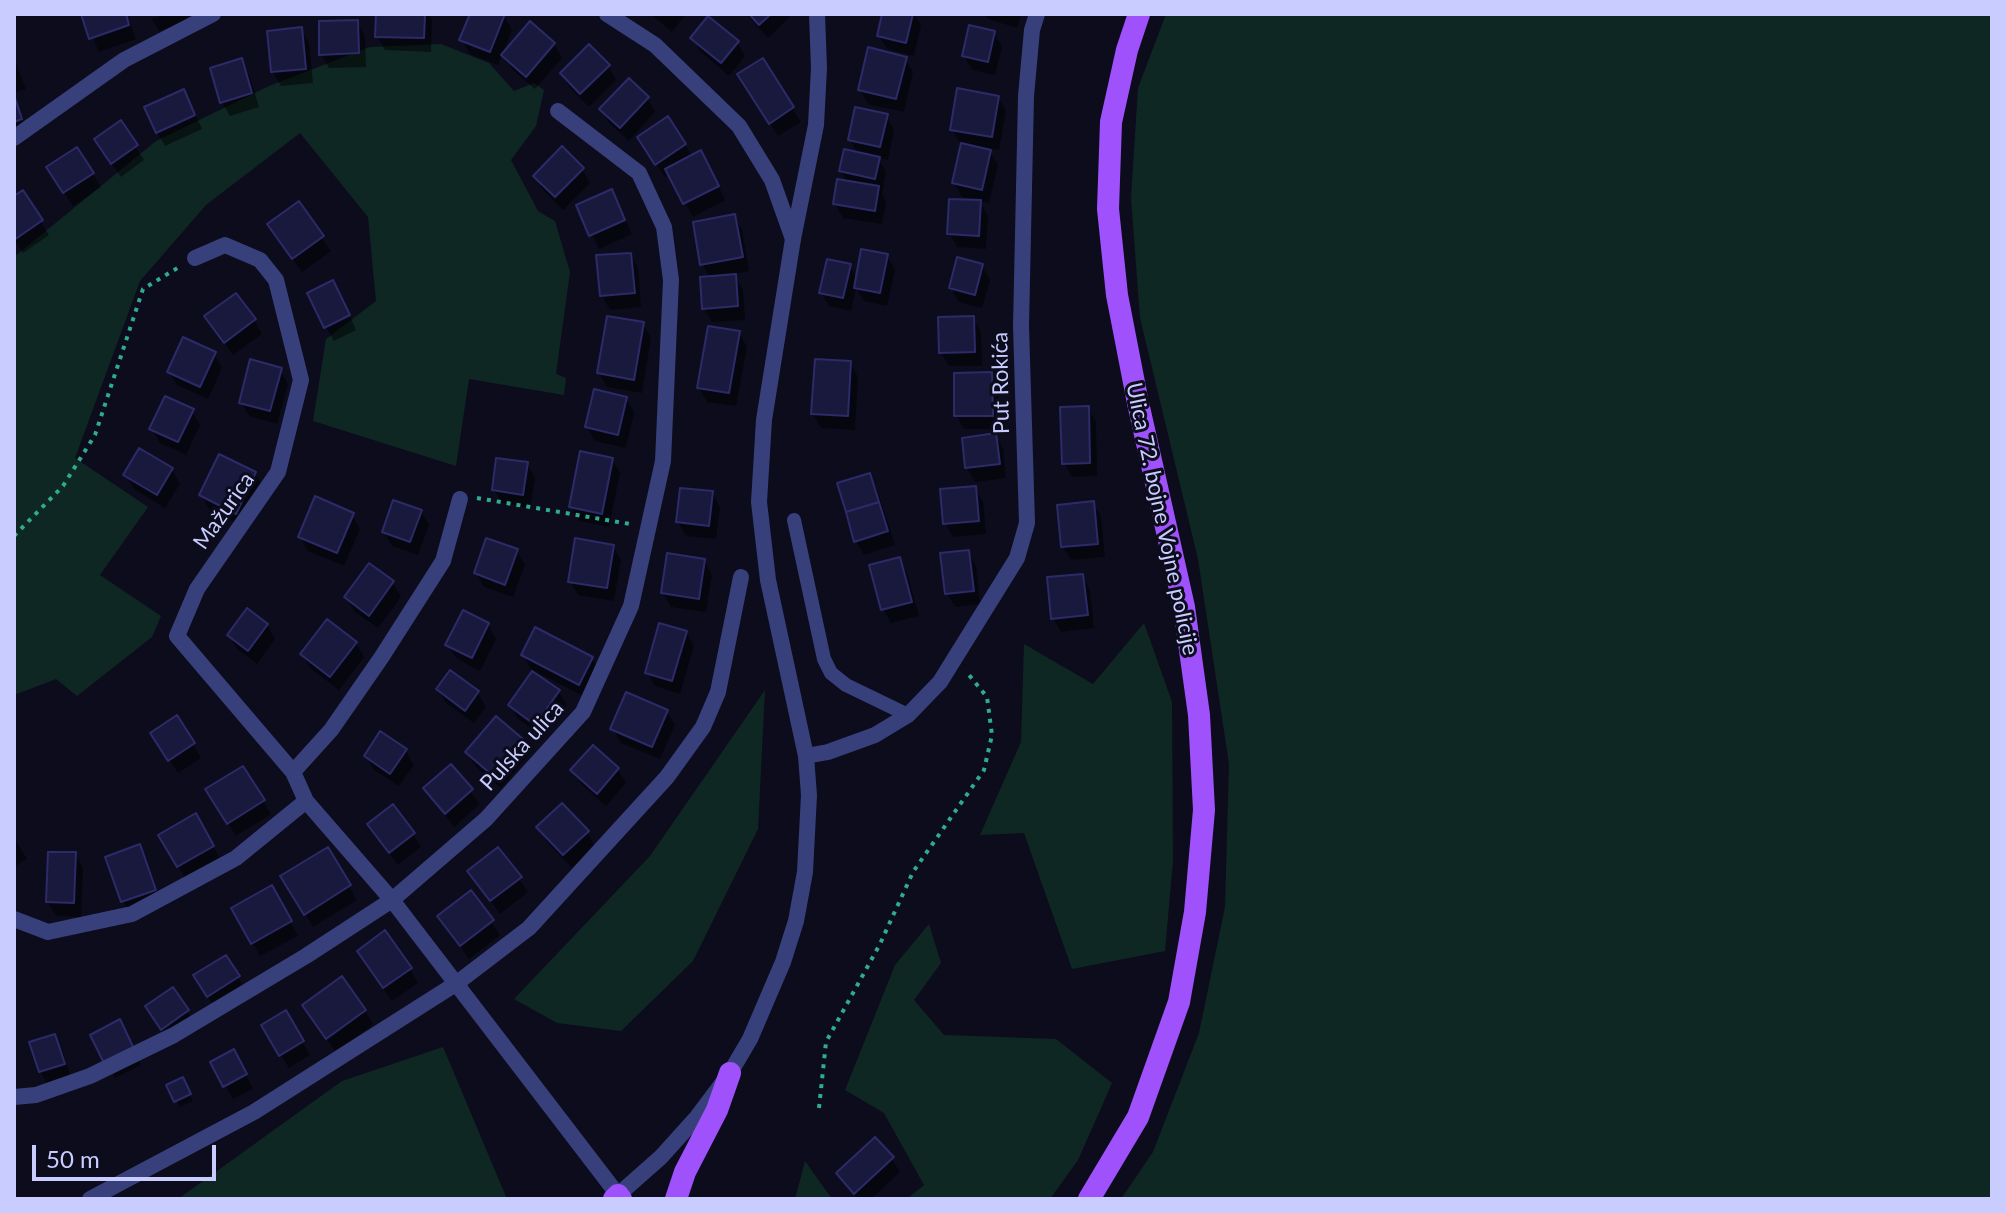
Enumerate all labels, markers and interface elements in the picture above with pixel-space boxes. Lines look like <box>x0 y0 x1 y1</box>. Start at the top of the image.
street label: Put Rokića <box>987 332 1015 434</box>
street label: Ulica 72. bojne Vojne policije <box>1120 380 1204 658</box>
street label: Mažurica <box>188 467 260 555</box>
street label: Pulska ulica <box>475 696 569 796</box>
scale bar <box>36 1129 220 1179</box>
text: 50 m <box>46 1144 100 1173</box>

